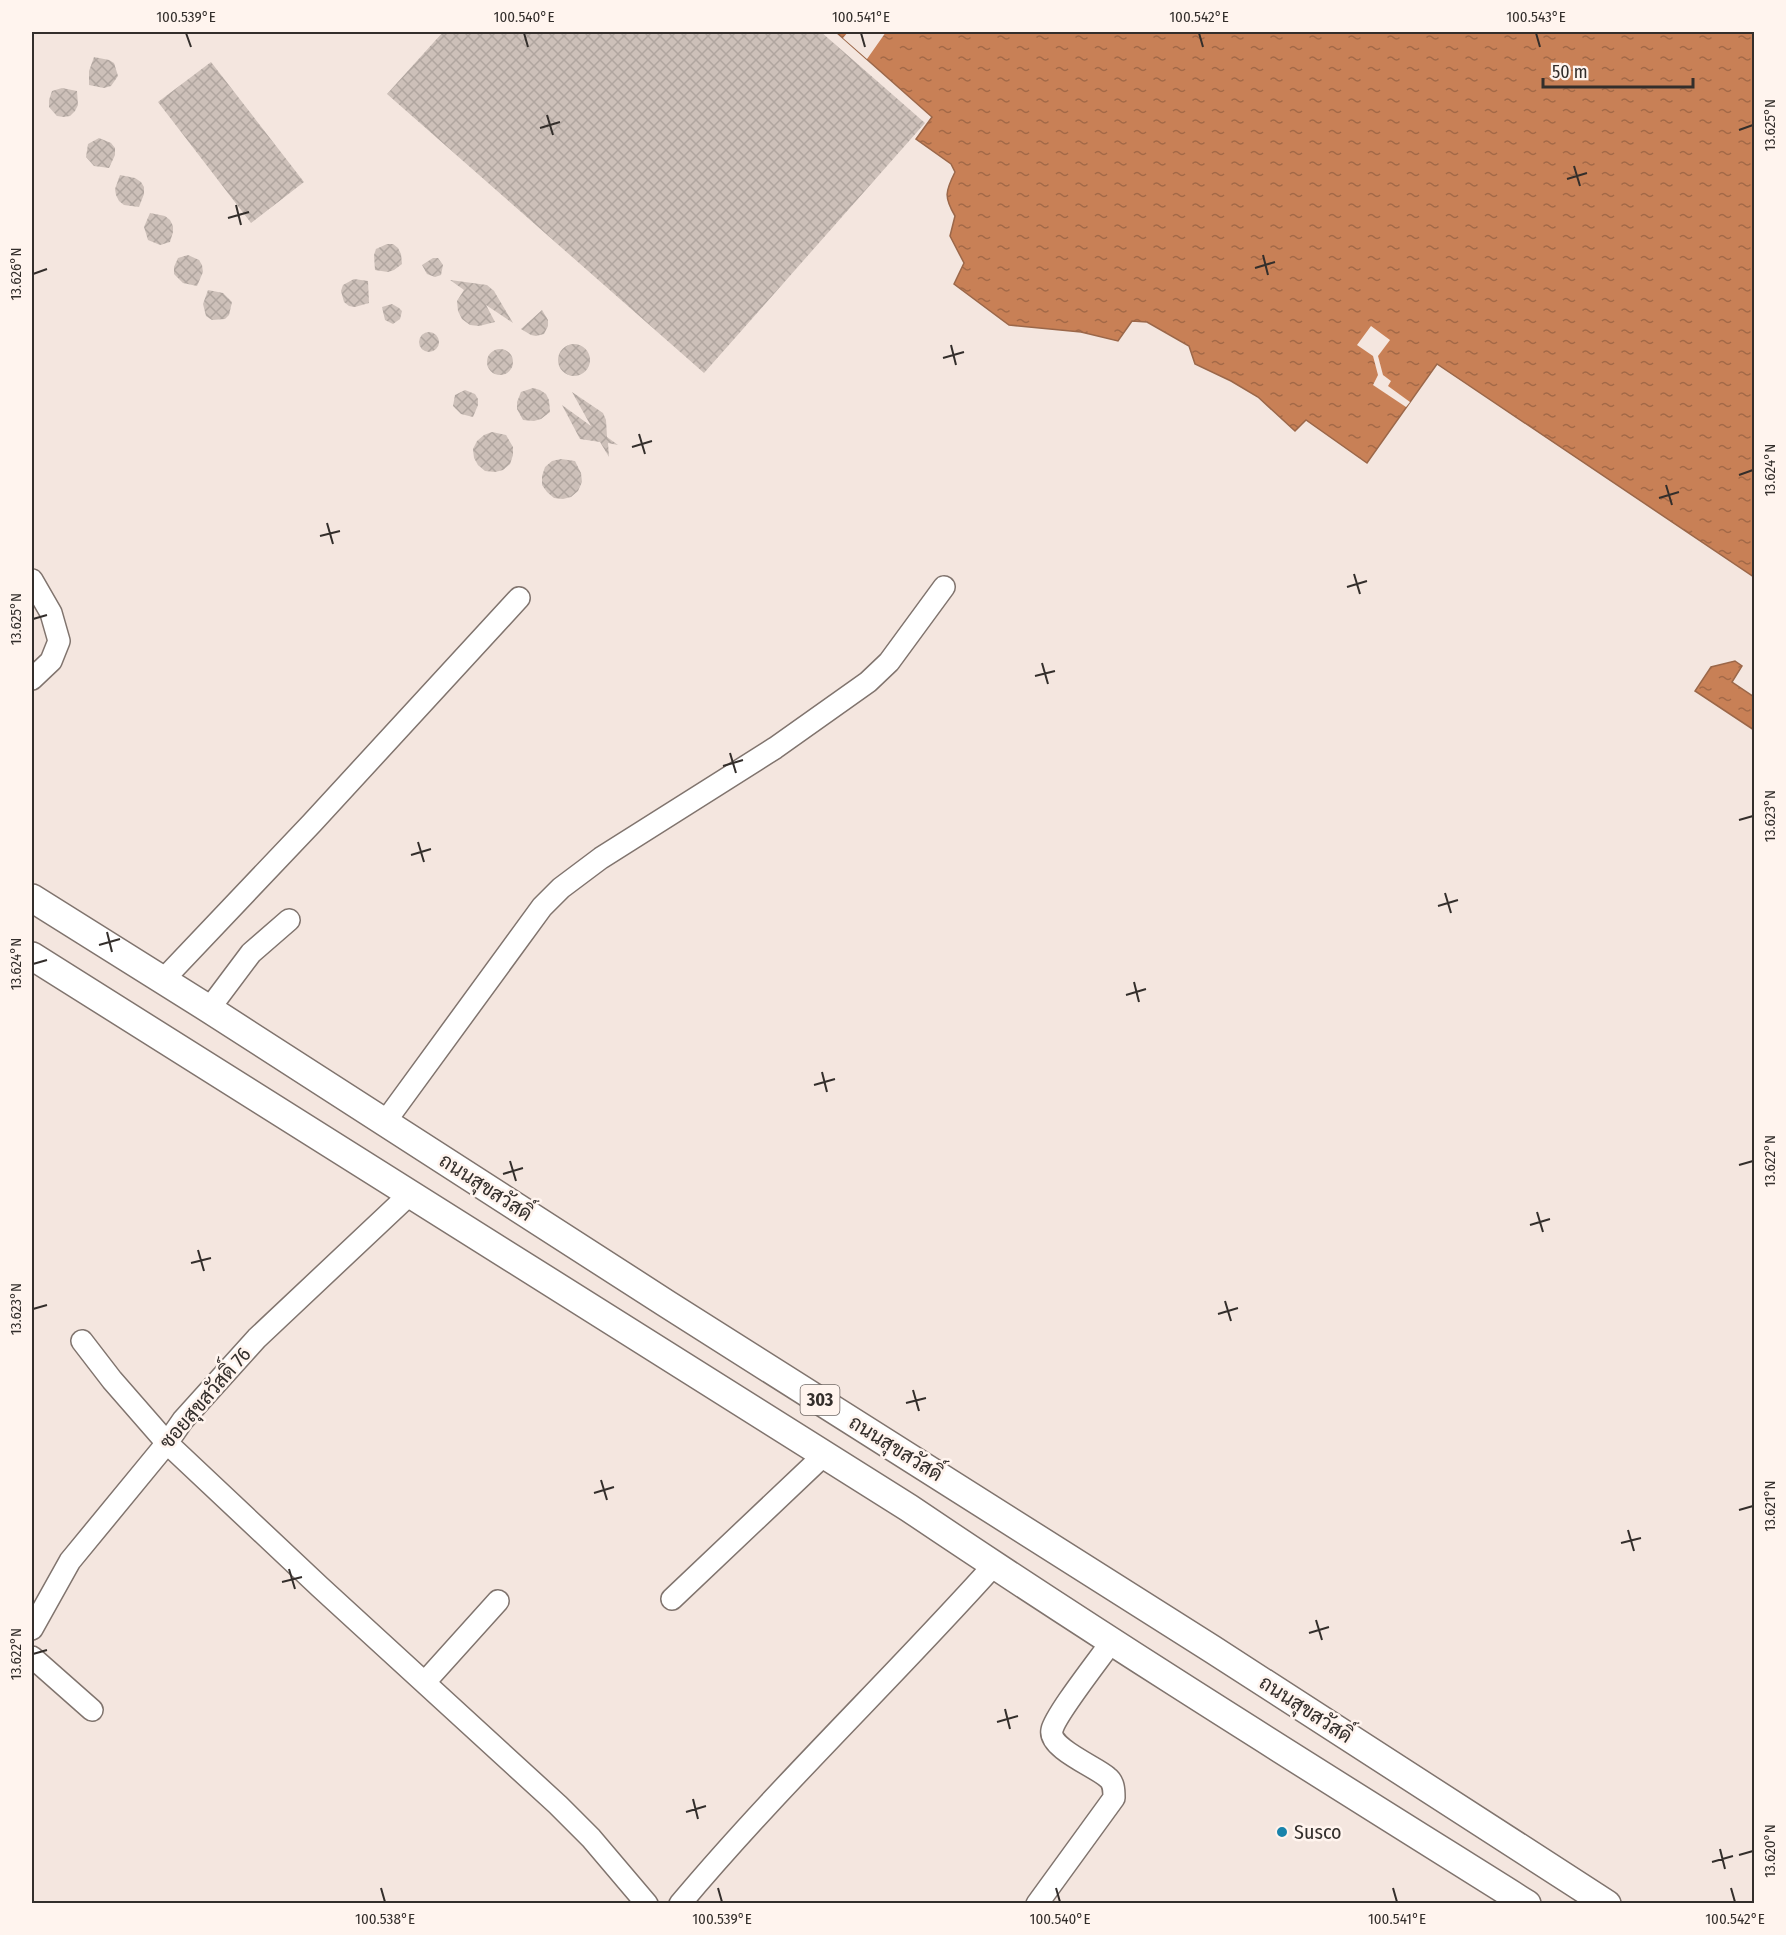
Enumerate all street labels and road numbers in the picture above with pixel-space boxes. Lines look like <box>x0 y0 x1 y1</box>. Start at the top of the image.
street label: ถนนสุขสวัสดิ์ <box>434 1143 540 1228</box>
street label: ซอยสุขสวัสดิ์ 76 <box>150 1338 257 1455</box>
road number: 303 <box>800 1385 840 1415</box>
street label: ถนนสุขสวัสดิ์ <box>844 1405 950 1488</box>
street label: ถนนสุขสวัสดิ์ <box>1254 1665 1360 1750</box>

